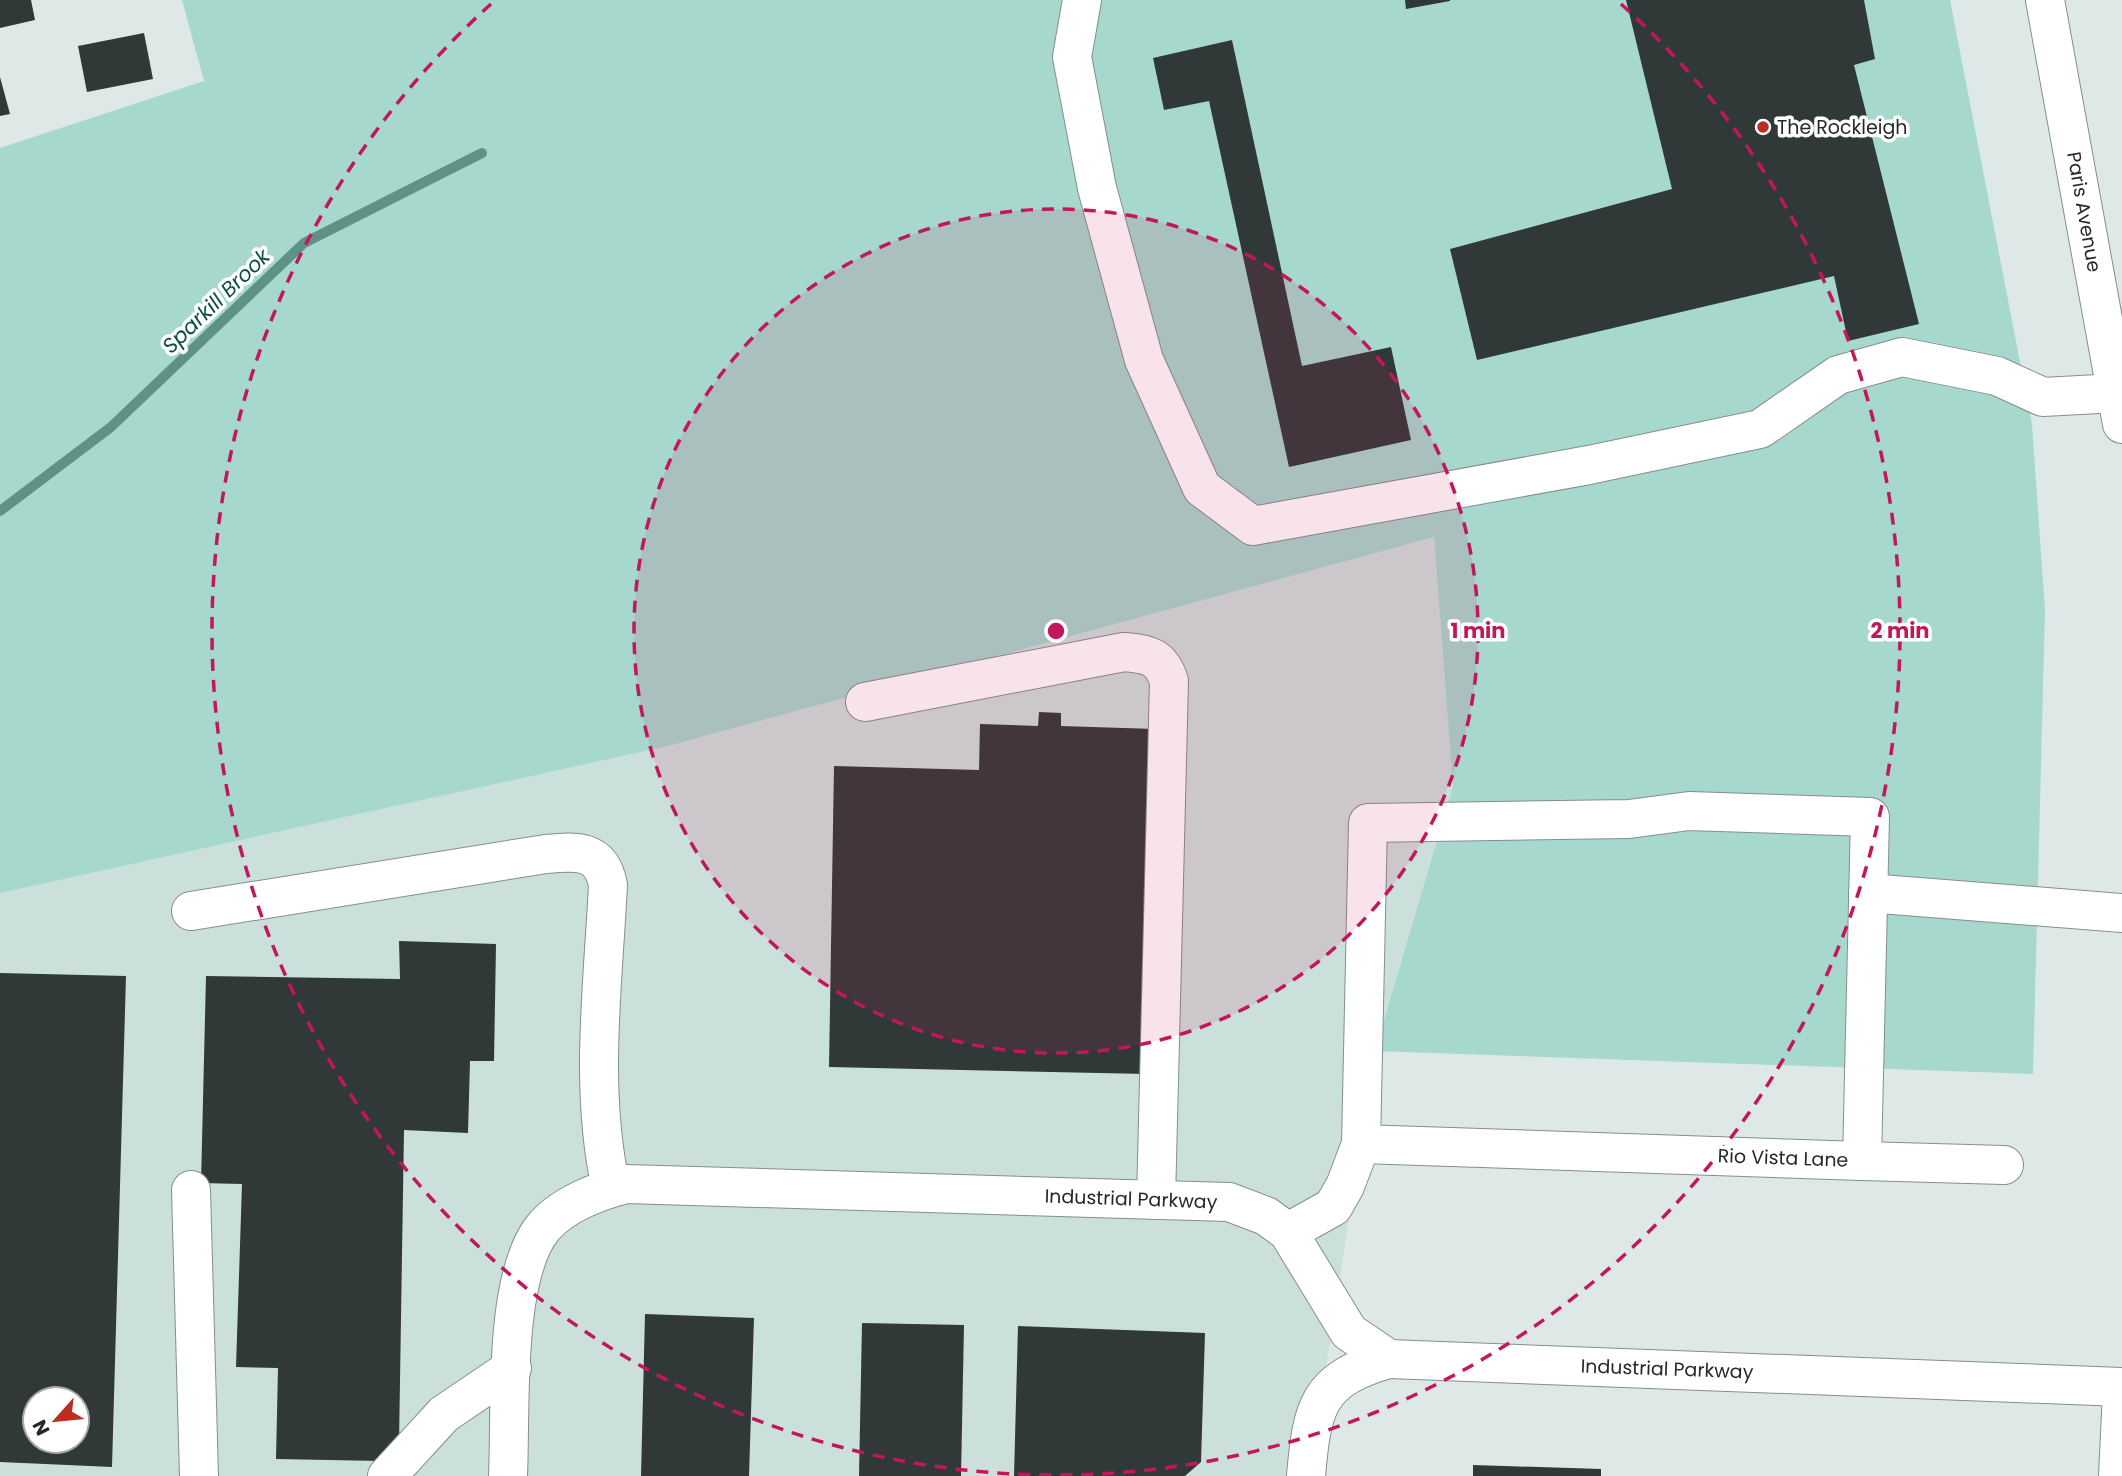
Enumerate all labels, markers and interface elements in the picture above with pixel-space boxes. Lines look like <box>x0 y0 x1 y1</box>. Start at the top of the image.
place label: The Rockleigh <box>1777 114 1907 141</box>
marker: The Rockleigh <box>1755 119 1771 135</box>
street label: Paris Avenue <box>2060 150 2108 274</box>
water label: Sparkill Brook <box>156 241 277 360</box>
text: 1 min <box>1451 616 1505 645</box>
text: 2 min <box>1870 616 1930 645</box>
centre of rings <box>1044 619 1068 643</box>
street label: Rio Vista Lane <box>1717 1142 1849 1174</box>
street label: Industrial Parkway <box>1044 1182 1218 1216</box>
street label: Industrial Parkway <box>1580 1352 1754 1386</box>
north arrow <box>21 1385 91 1455</box>
text: N <box>26 1415 57 1440</box>

